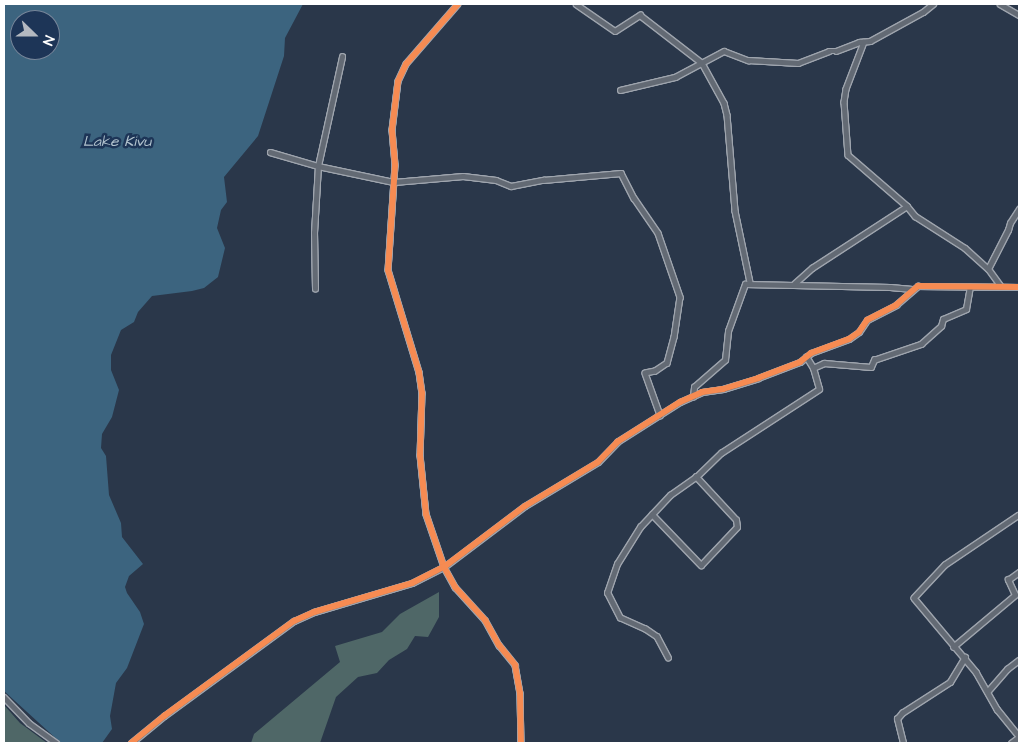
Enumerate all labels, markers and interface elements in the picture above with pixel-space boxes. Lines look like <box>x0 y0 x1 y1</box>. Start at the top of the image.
north arrow <box>10 10 60 60</box>
text: N <box>37 32 59 48</box>
water label: Lake Kivu <box>83 133 151 151</box>

